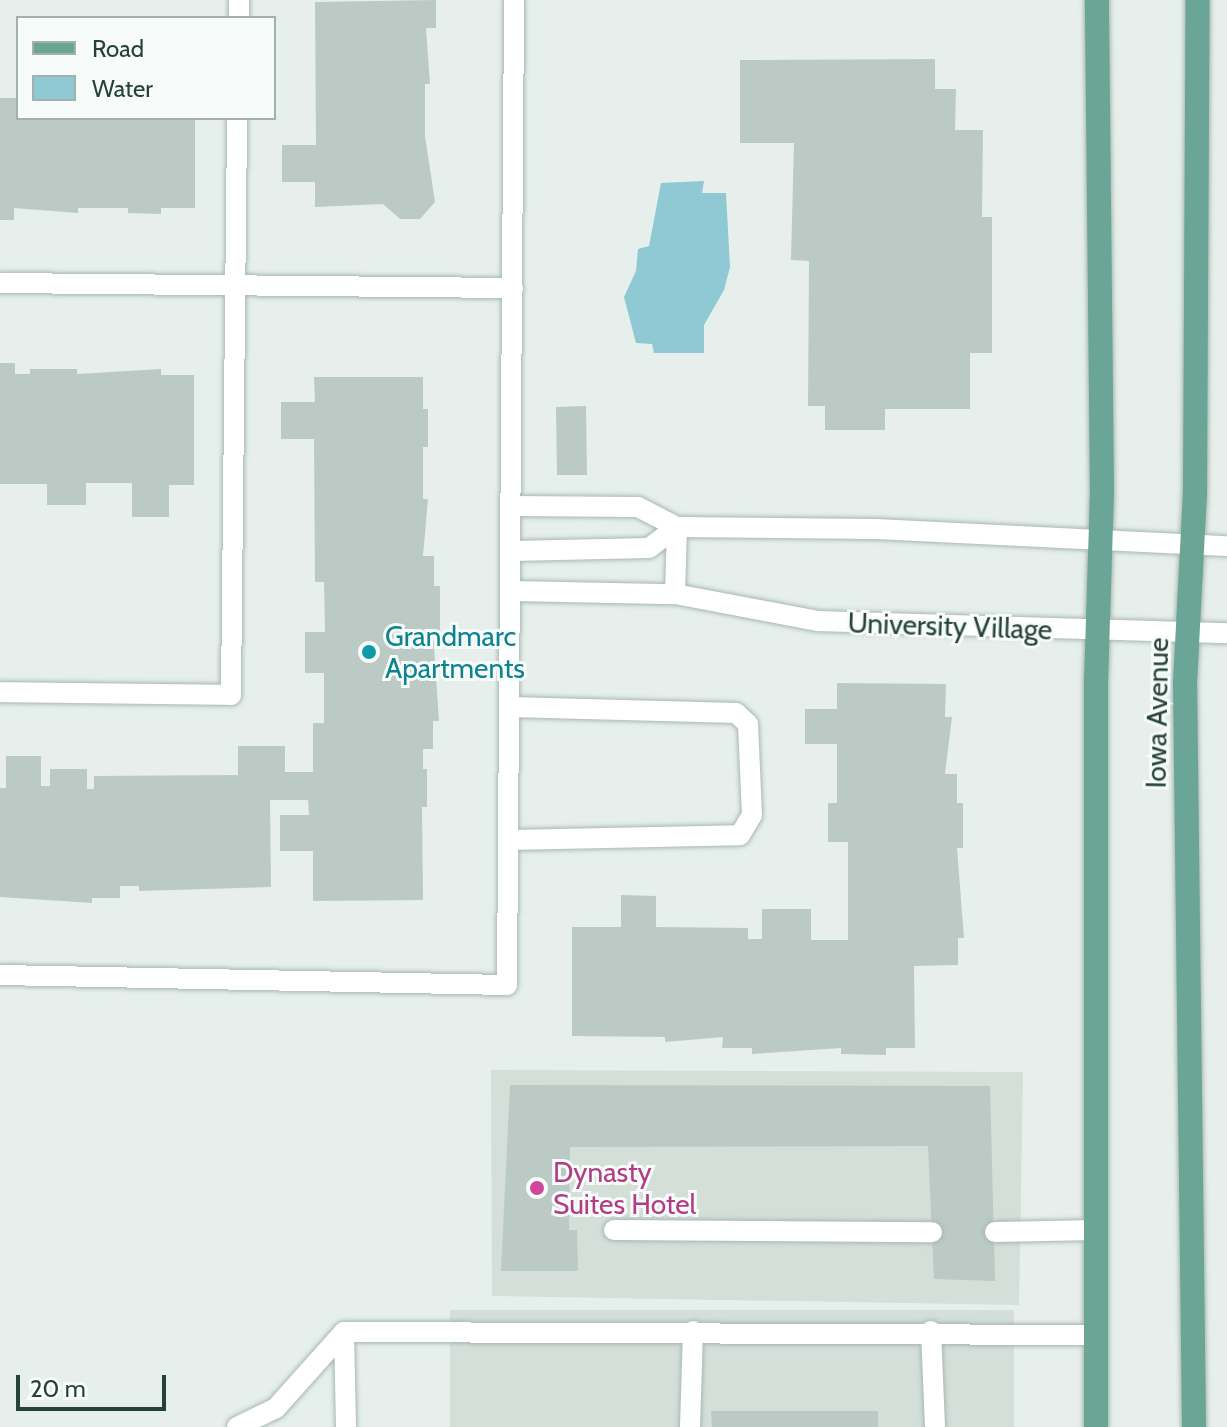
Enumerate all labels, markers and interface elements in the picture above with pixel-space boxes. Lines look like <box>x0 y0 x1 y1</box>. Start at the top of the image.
legend <box>16 16 276 120</box>
text: Road <box>92 34 144 63</box>
text: Water <box>92 74 153 103</box>
street label: University Village <box>847 606 1053 646</box>
place label: Grandmarc Apartments <box>385 619 525 685</box>
street label: Iowa Avenue <box>1139 637 1175 789</box>
marker: Grandmarc Apartments <box>360 643 378 661</box>
place label: Dynasty Suites Hotel <box>553 1155 696 1221</box>
marker: Dynasty Suites Hotel <box>528 1179 546 1197</box>
scale bar <box>20 1359 170 1409</box>
text: 20 m <box>30 1374 86 1403</box>

